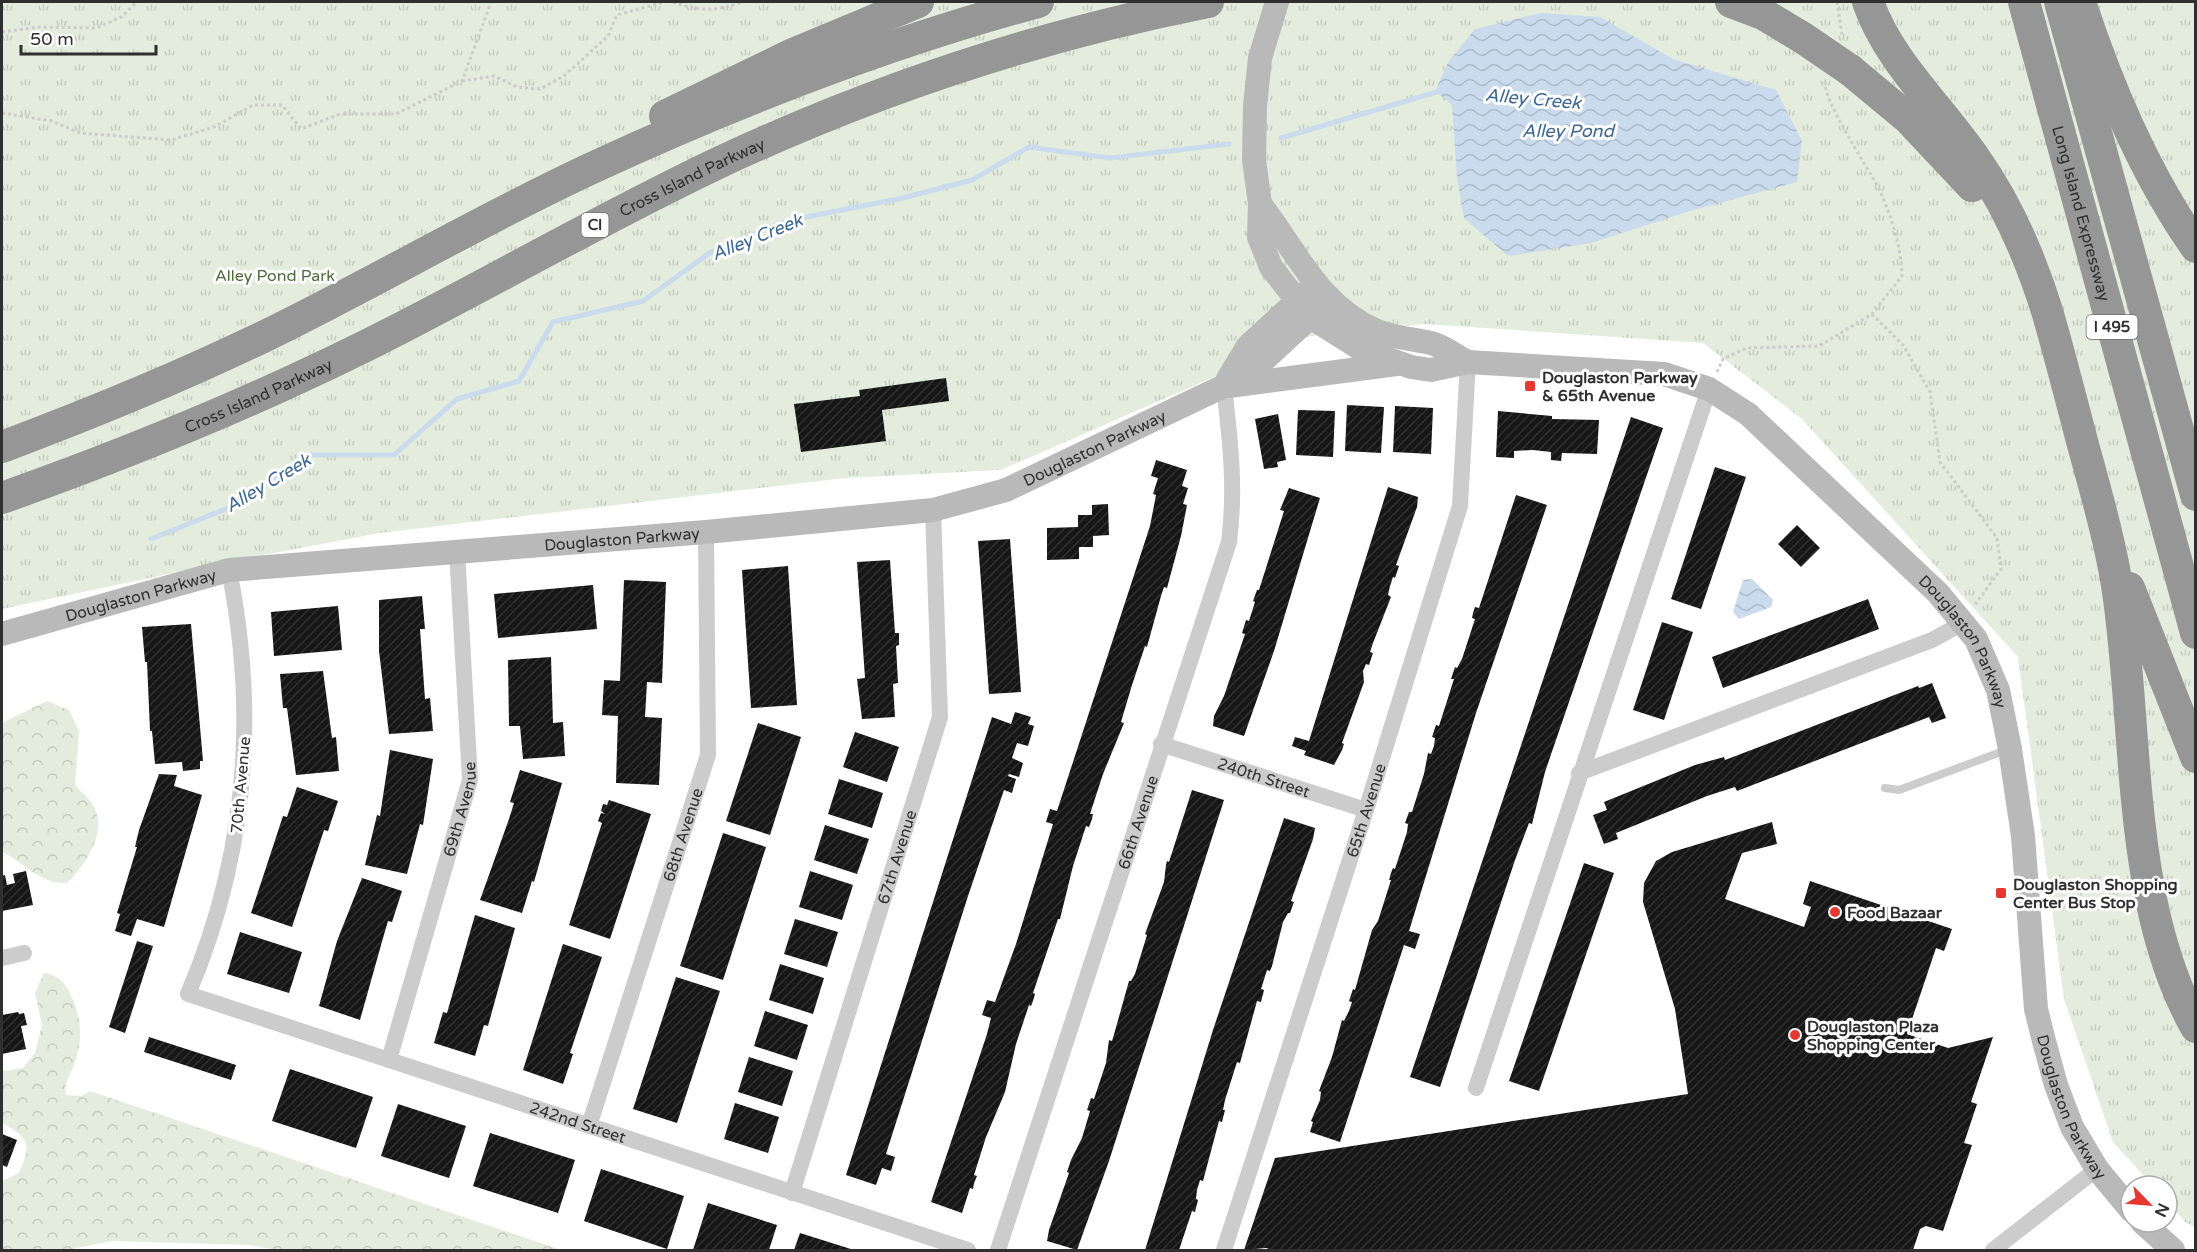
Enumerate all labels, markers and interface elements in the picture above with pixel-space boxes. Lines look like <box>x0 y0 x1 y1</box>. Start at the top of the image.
scale bar <box>21 18 156 56</box>
text: 50 m <box>30 28 74 50</box>
water label: Alley Creek <box>1484 84 1583 114</box>
water label: Alley Pond <box>1522 120 1617 142</box>
street label: Long Island Expressway <box>2047 123 2114 304</box>
street label: Cross Island Parkway <box>616 134 769 222</box>
water label: Alley Creek <box>708 208 807 265</box>
road number: CI <box>582 213 608 237</box>
park label: Alley Pond Park <box>215 266 335 286</box>
road number: I 495 <box>2086 315 2138 339</box>
street label: Cross Island Parkway <box>182 354 336 438</box>
place label: Douglaston Parkway & 65th Avenue <box>1542 368 1698 406</box>
marker: Douglaston Parkway & 65th Avenue <box>1523 379 1537 393</box>
street label: Douglaston Parkway <box>1020 406 1170 491</box>
water label: Alley Creek <box>221 448 316 517</box>
street label: Douglaston Parkway <box>544 524 701 556</box>
street label: Douglaston Parkway <box>63 565 219 627</box>
street label: Douglaston Parkway <box>1914 571 2011 710</box>
street label: 70th Avenue <box>227 736 255 834</box>
street label: 240th Street <box>1215 754 1312 802</box>
street label: 69th Avenue <box>439 761 481 859</box>
street label: 65th Avenue <box>1342 761 1391 860</box>
street label: 66th Avenue <box>1114 773 1163 872</box>
street label: 68th Avenue <box>659 785 708 884</box>
street label: 67th Avenue <box>873 808 921 907</box>
place label: Douglaston Shopping Center Bus Stop <box>2013 875 2178 913</box>
marker: Douglaston Shopping Center Bus Stop <box>1994 886 2008 900</box>
place label: Food Bazaar <box>1847 903 1943 923</box>
marker: Food Bazaar <box>1828 905 1842 919</box>
place label: Douglaston Plaza Shopping Center <box>1807 1017 1939 1055</box>
marker: Douglaston Plaza Shopping Center <box>1788 1028 1802 1042</box>
street label: Douglaston Parkway <box>2032 1033 2111 1184</box>
street label: 242nd Street <box>527 1098 628 1148</box>
north arrow <box>2119 1174 2179 1234</box>
text: N <box>2150 1200 2173 1220</box>

